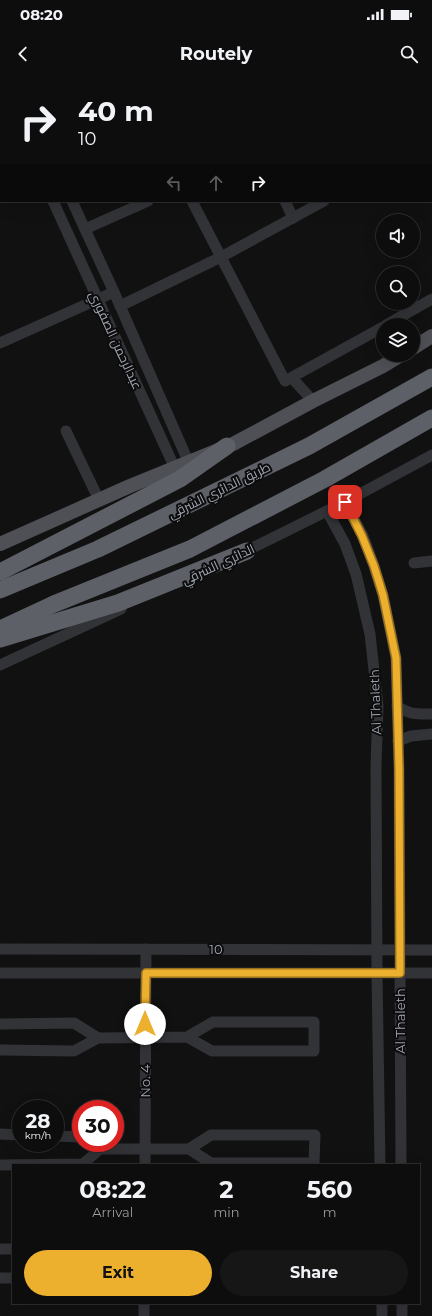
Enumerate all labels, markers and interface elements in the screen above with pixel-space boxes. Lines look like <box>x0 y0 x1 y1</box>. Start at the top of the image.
text: 08:20 <box>20 5 63 24</box>
icon: back <box>12 43 34 65</box>
text: Routely <box>180 43 252 65</box>
icon: search <box>398 43 420 65</box>
text: 40 m <box>78 94 154 128</box>
icon: right <box>12 96 64 148</box>
text: 10 <box>78 128 96 150</box>
icon: left <box>163 172 185 194</box>
icon: ahead <box>205 172 227 194</box>
icon: right <box>247 172 269 194</box>
map controls <box>376 214 420 362</box>
button: sound <box>376 214 420 258</box>
button: search <box>376 266 420 310</box>
street label: عبدالرحمن الصفوري <box>83 288 146 393</box>
button: layers <box>376 318 420 362</box>
street label: طريق الدائري الشرقي <box>165 458 274 524</box>
pin <box>328 485 362 519</box>
icon: arrive <box>334 491 356 513</box>
street label: الدائري الشرقي <box>179 540 258 591</box>
street label: Al Thaleth <box>366 669 384 735</box>
street label: 10 <box>209 941 223 957</box>
street label: Al Thaleth <box>392 988 408 1054</box>
position arrow <box>124 1003 166 1045</box>
street label: No. 4 <box>137 1064 153 1098</box>
speed limit sign: 30 <box>72 1100 124 1152</box>
text: 28 <box>26 1109 51 1133</box>
text: km/h <box>25 1129 51 1142</box>
text: 08:22 <box>79 1175 146 1204</box>
text: 2 <box>219 1175 234 1204</box>
text: 560 <box>307 1175 353 1204</box>
text: Arrival <box>92 1204 133 1220</box>
text: min <box>213 1204 239 1220</box>
text: m <box>323 1204 337 1220</box>
button: Exit <box>24 1250 212 1296</box>
button: Share <box>220 1250 408 1296</box>

